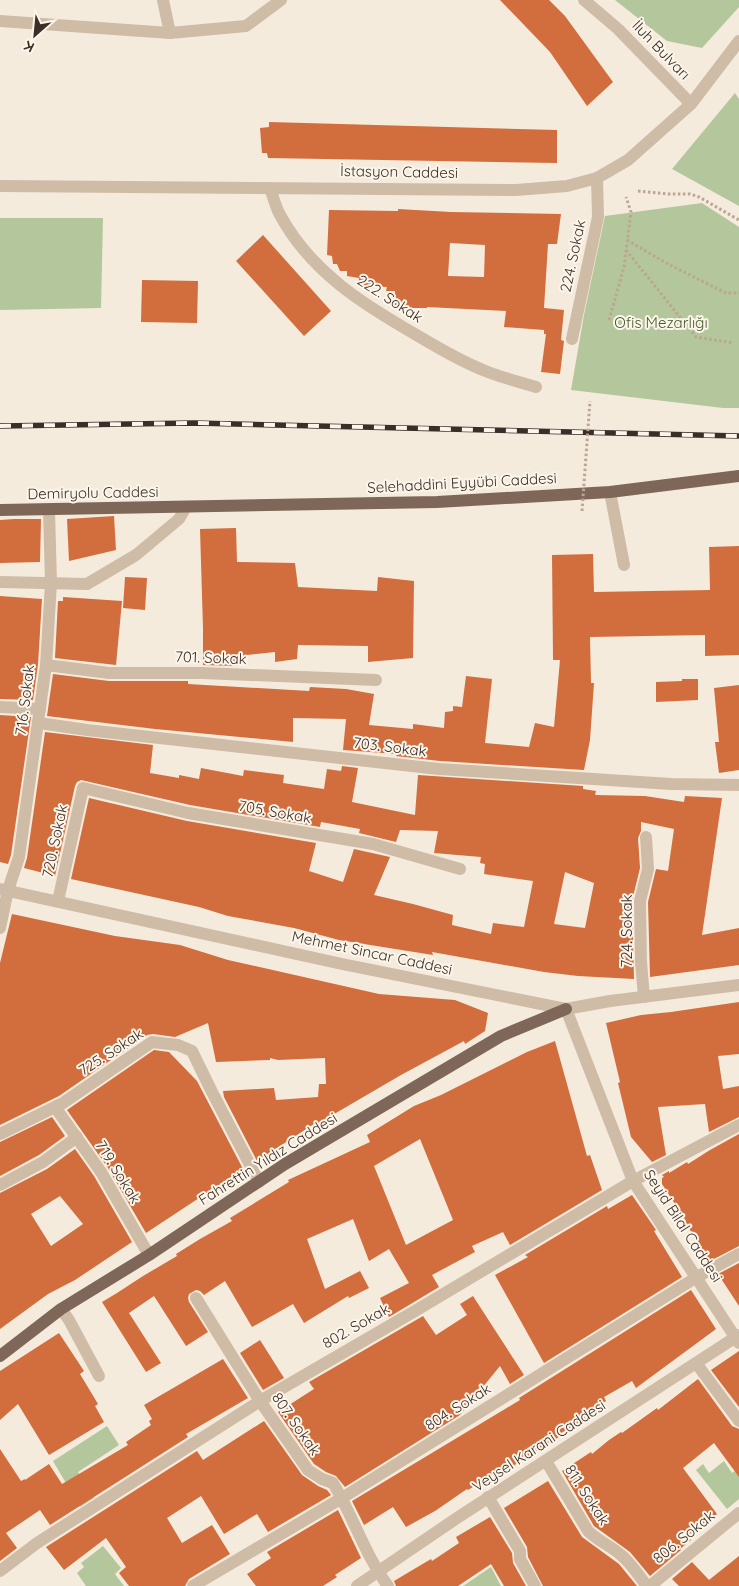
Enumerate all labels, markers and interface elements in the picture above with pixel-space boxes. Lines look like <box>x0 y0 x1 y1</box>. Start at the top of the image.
north arrow <box>10 10 60 60</box>
street label: İluh Bulvarı <box>628 16 694 83</box>
text: K <box>21 36 37 57</box>
street label: İstasyon Caddesi <box>340 161 458 182</box>
street label: 224. Sokak <box>556 218 589 294</box>
street label: 222. Sokak <box>354 270 427 327</box>
park label: Ofis Mezarlığı <box>614 313 708 332</box>
street label: Selehaddini Eyyübi Caddesi <box>367 468 557 497</box>
street label: Demiryolu Caddesi <box>27 482 159 503</box>
street label: 701. Sokak <box>175 647 247 668</box>
street label: 716. Sokak <box>11 663 38 737</box>
street label: 703. Sokak <box>352 733 428 760</box>
street label: 705. Sokak <box>237 796 313 827</box>
street label: 720. Sokak <box>37 803 72 879</box>
street label: 724. Sokak <box>617 894 636 968</box>
street label: Mehmet Sincar Caddesi <box>290 926 454 979</box>
street label: 725. Sokak <box>75 1024 147 1079</box>
street label: Fahrettin Yıldız Caddesi <box>195 1108 341 1209</box>
street label: 719. Sokak <box>92 1137 145 1207</box>
street label: Seyid Bilal Caddesi <box>640 1166 727 1286</box>
street label: 802. Sokak <box>319 1299 393 1352</box>
street label: 804. Sokak <box>421 1379 494 1434</box>
street label: 807. Sokak <box>268 1389 325 1459</box>
street label: Veysel Karani Caddesi <box>469 1395 609 1496</box>
street label: 811. Sokak <box>561 1461 614 1529</box>
street label: 806. Sokak <box>649 1506 719 1567</box>

